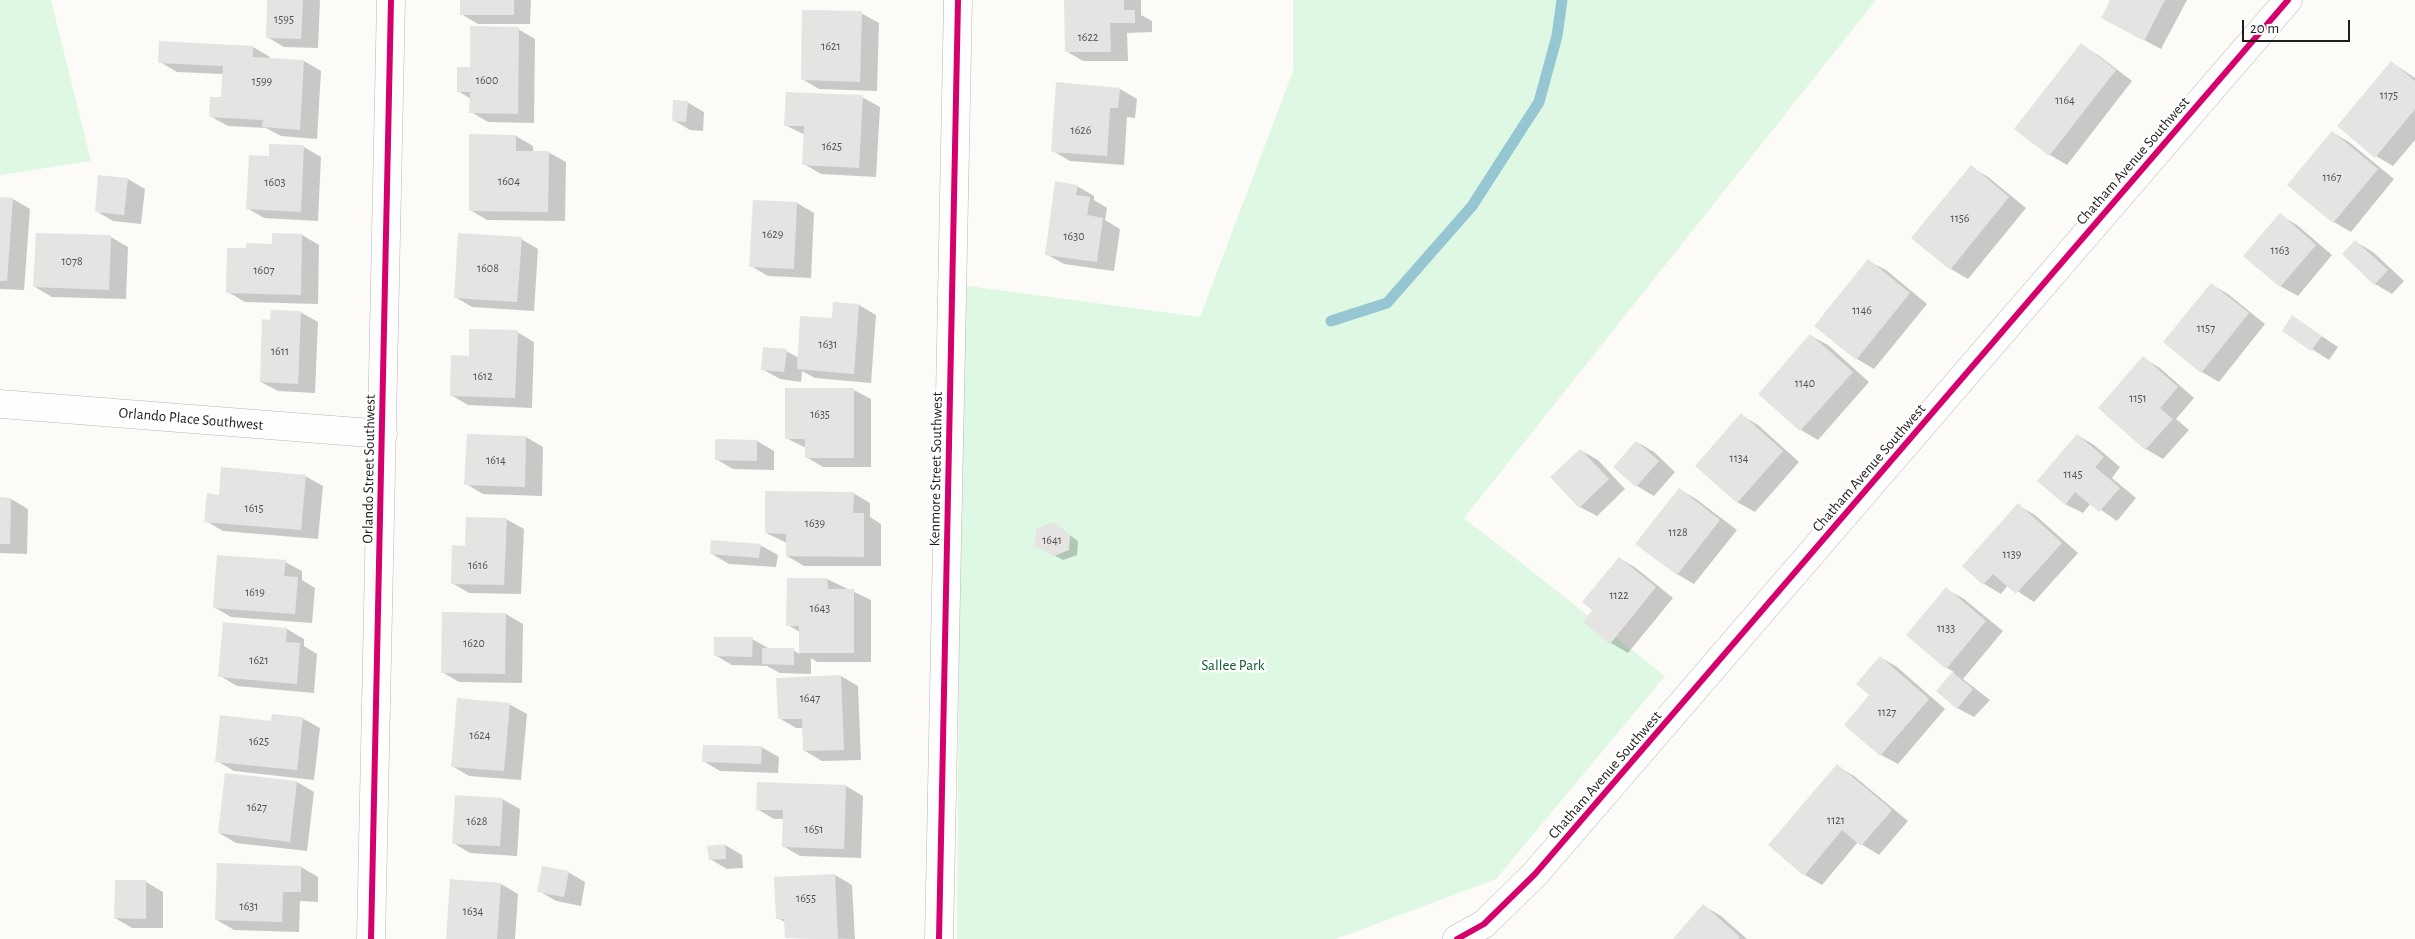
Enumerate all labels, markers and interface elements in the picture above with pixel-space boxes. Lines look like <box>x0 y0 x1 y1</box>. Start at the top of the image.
scale bar <box>2245 10 2352 42</box>
house number: 1595 <box>274 12 294 26</box>
text: 20 m <box>2250 21 2279 36</box>
house number: 1622 <box>1078 30 1098 44</box>
house number: 1621 <box>821 39 841 53</box>
house number: 1600 <box>476 73 498 87</box>
house number: 1599 <box>252 74 272 88</box>
house number: 1175 <box>2380 88 2398 102</box>
house number: 1164 <box>2055 93 2075 107</box>
street label: Chatham Avenue Southwest <box>2072 93 2194 229</box>
house number: 1626 <box>1071 123 1091 137</box>
house number: 1625 <box>822 139 842 153</box>
house number: 1167 <box>2323 170 2341 184</box>
house number: 1604 <box>498 174 520 188</box>
house number: 1603 <box>264 175 286 189</box>
house number: 1156 <box>1951 211 1969 225</box>
house number: 1629 <box>763 227 783 241</box>
house number: 1630 <box>1063 229 1085 243</box>
house number: 1163 <box>2271 243 2289 257</box>
house number: 1078 <box>61 254 83 268</box>
house number: 1608 <box>477 261 499 275</box>
house number: 1607 <box>253 263 275 277</box>
house number: 1146 <box>1852 303 1872 317</box>
house number: 1157 <box>2197 321 2215 335</box>
house number: 1631 <box>819 337 837 351</box>
house number: 1611 <box>271 344 289 358</box>
house number: 1612 <box>473 369 493 383</box>
house number: 1140 <box>1795 376 1815 390</box>
street label: Kenmore Street Southwest <box>926 391 946 547</box>
house number: 1151 <box>2129 391 2147 405</box>
street label: Orlando Street Southwest <box>359 394 379 544</box>
street label: Chatham Avenue Southwest <box>1808 400 1930 536</box>
street label: Orlando Place Southwest <box>118 404 264 434</box>
house number: 1635 <box>810 407 830 421</box>
house number: 1134 <box>1730 451 1748 465</box>
house number: 1614 <box>486 453 506 467</box>
house number: 1145 <box>2063 467 2083 481</box>
house number: 1615 <box>245 501 263 515</box>
house number: 1639 <box>805 516 825 530</box>
house number: 1128 <box>1668 525 1688 539</box>
house number: 1641 <box>1042 533 1062 547</box>
house number: 1139 <box>2003 547 2021 561</box>
house number: 1616 <box>468 558 488 572</box>
house number: 1619 <box>245 585 265 599</box>
house number: 1122 <box>1609 588 1629 602</box>
house number: 1643 <box>810 601 830 615</box>
house number: 1133 <box>1937 621 1955 635</box>
house number: 1620 <box>463 636 485 650</box>
house number: 1621 <box>249 653 269 667</box>
park label: Sallee Park <box>1201 656 1265 674</box>
house number: 1647 <box>800 691 820 705</box>
house number: 1127 <box>1878 705 1896 719</box>
street label: Chatham Avenue Southwest <box>1544 707 1666 843</box>
house number: 1624 <box>470 728 490 742</box>
house number: 1625 <box>249 734 269 748</box>
house number: 1627 <box>247 800 267 814</box>
house number: 1121 <box>1827 813 1845 827</box>
house number: 1628 <box>467 814 487 828</box>
house number: 1651 <box>805 822 823 836</box>
house number: 1655 <box>796 891 816 905</box>
house number: 1631 <box>240 899 258 913</box>
house number: 1634 <box>463 904 483 918</box>

